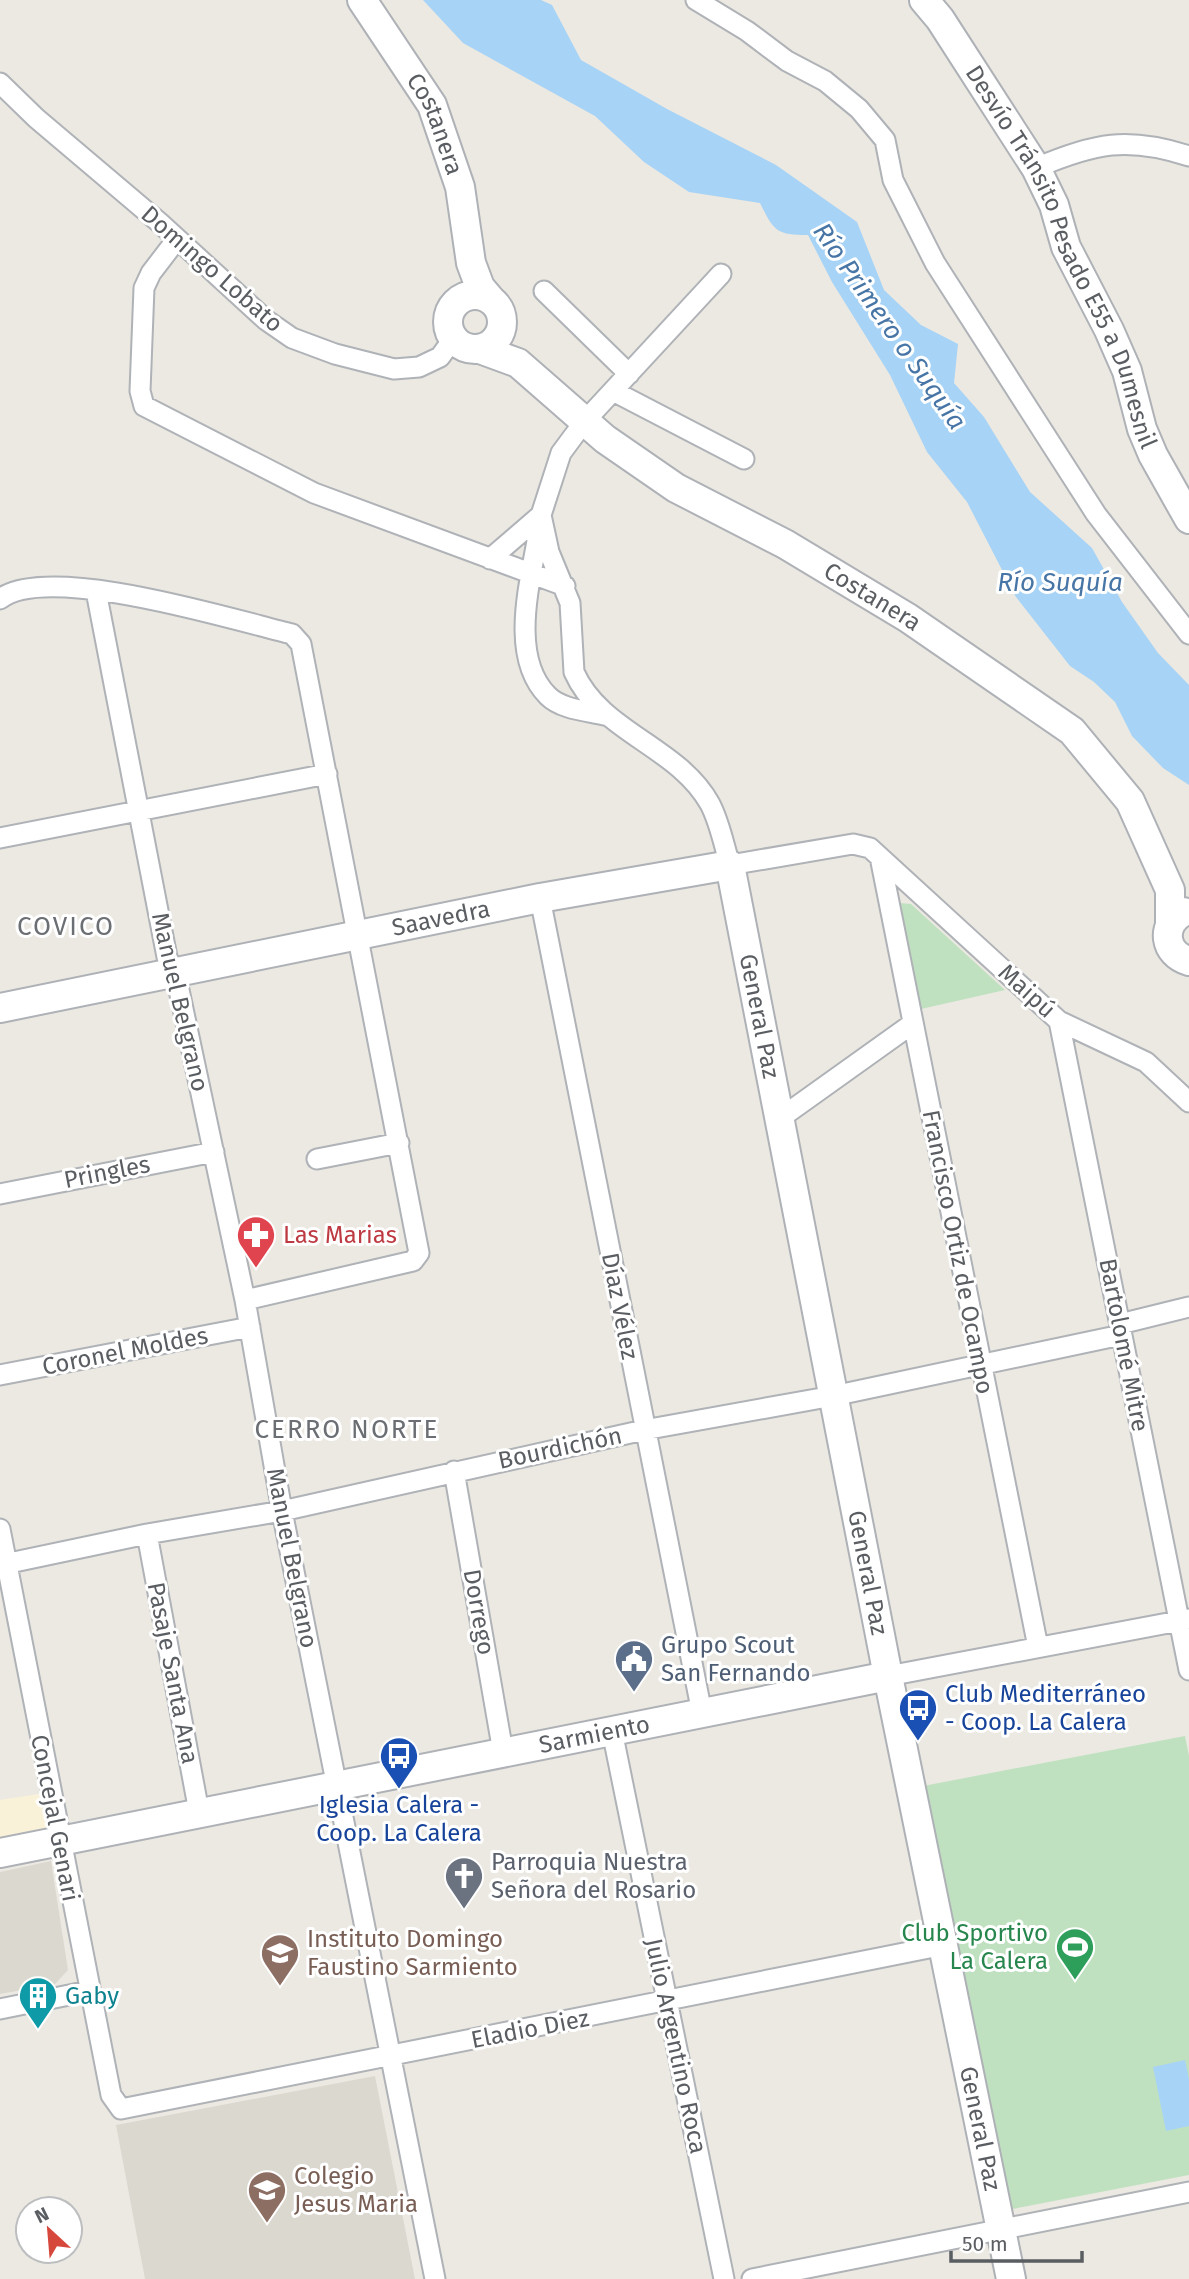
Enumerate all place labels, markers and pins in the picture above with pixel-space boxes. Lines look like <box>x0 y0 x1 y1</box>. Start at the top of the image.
pharmacy icon: Las Marias <box>235 1214 277 1269</box>
place label: Las Marias <box>283 1221 397 1249</box>
place label: Grupo Scout San Fernando <box>661 1631 810 1687</box>
public building icon: Grupo Scout San Fernando <box>613 1638 655 1693</box>
place label: Club Mediterráneo - Coop. La Calera <box>945 1680 1146 1736</box>
bus stop icon: Club Mediterráneo - Coop. La Calera <box>897 1687 939 1742</box>
bus stop icon: Iglesia Calera - Coop. La Calera <box>378 1735 420 1790</box>
place label: Iglesia Calera - Coop. La Calera <box>316 1791 482 1847</box>
place label: Parroquia Nuestra Señora del Rosario <box>491 1848 696 1904</box>
church icon: Parroquia Nuestra Señora del Rosario <box>443 1855 485 1910</box>
place label: Club Sportivo La Calera <box>901 1919 1048 1975</box>
place label: Instituto Domingo Faustino Sarmiento <box>307 1925 518 1981</box>
sports icon: Club Sportivo La Calera <box>1054 1926 1096 1981</box>
school or university icon: Instituto Domingo Faustino Sarmiento <box>259 1932 301 1987</box>
building icon: Gaby <box>17 1975 59 2030</box>
place label: Gaby <box>65 1982 119 2010</box>
place label: Colegio Jesus Maria <box>294 2162 418 2218</box>
school or university icon: Colegio Jesus Maria <box>246 2169 288 2224</box>

